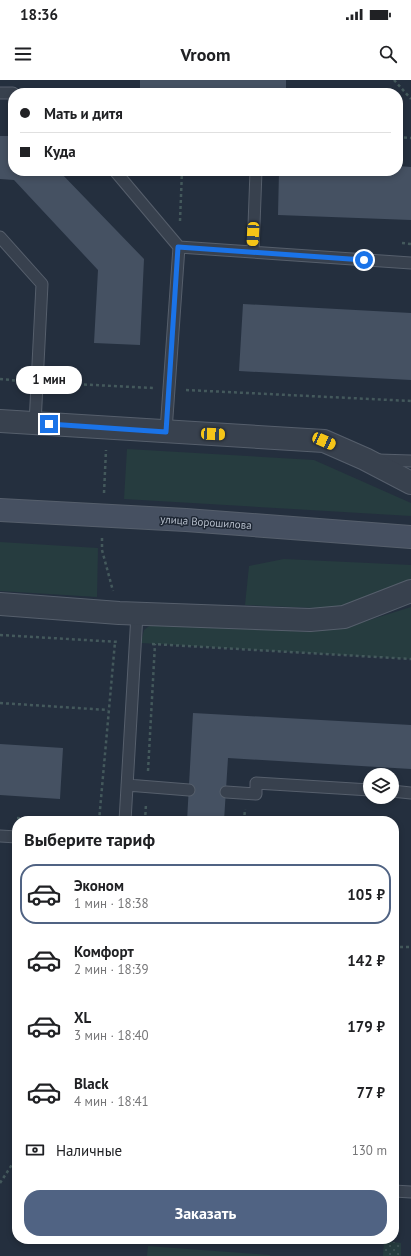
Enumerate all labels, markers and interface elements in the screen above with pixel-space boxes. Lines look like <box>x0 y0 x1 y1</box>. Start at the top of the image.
text: 18:36 <box>20 5 58 24</box>
icon: menu <box>12 43 34 65</box>
text: Vroom <box>181 43 230 66</box>
icon: search <box>377 43 399 65</box>
text: Мать и дитя <box>44 104 123 123</box>
text: Куда <box>44 142 76 161</box>
car <box>246 222 260 246</box>
route start <box>355 251 373 269</box>
callout: 1 мин <box>16 366 82 394</box>
text: 1 мин <box>32 371 66 388</box>
route end <box>40 415 58 433</box>
car <box>201 427 225 441</box>
car <box>311 431 337 451</box>
street label: улица Ворошилова <box>160 512 252 532</box>
map controls <box>363 768 399 804</box>
button: layers <box>363 768 399 804</box>
text: Выберите тариф <box>24 828 155 851</box>
icon: car <box>26 876 62 912</box>
text: Эконом <box>74 876 124 895</box>
text: 105 ₽ <box>347 885 385 904</box>
text: 1 мин · 18:38 <box>74 895 149 912</box>
icon: car <box>26 942 62 978</box>
text: Комфорт <box>74 942 134 961</box>
text: 142 ₽ <box>347 951 385 970</box>
text: 2 мин · 18:39 <box>74 961 149 978</box>
icon: car <box>26 1008 62 1044</box>
text: XL <box>74 1008 91 1027</box>
text: 179 ₽ <box>347 1017 385 1036</box>
text: 3 мин · 18:40 <box>74 1027 149 1044</box>
icon: car <box>26 1074 62 1110</box>
text: Black <box>74 1074 109 1093</box>
text: 77 ₽ <box>356 1083 385 1102</box>
text: 4 мин · 18:41 <box>74 1093 149 1110</box>
icon: cash <box>24 1139 46 1161</box>
text: Наличные <box>56 1141 122 1160</box>
text: 130 m <box>352 1142 387 1159</box>
button: Заказать <box>24 1190 387 1236</box>

